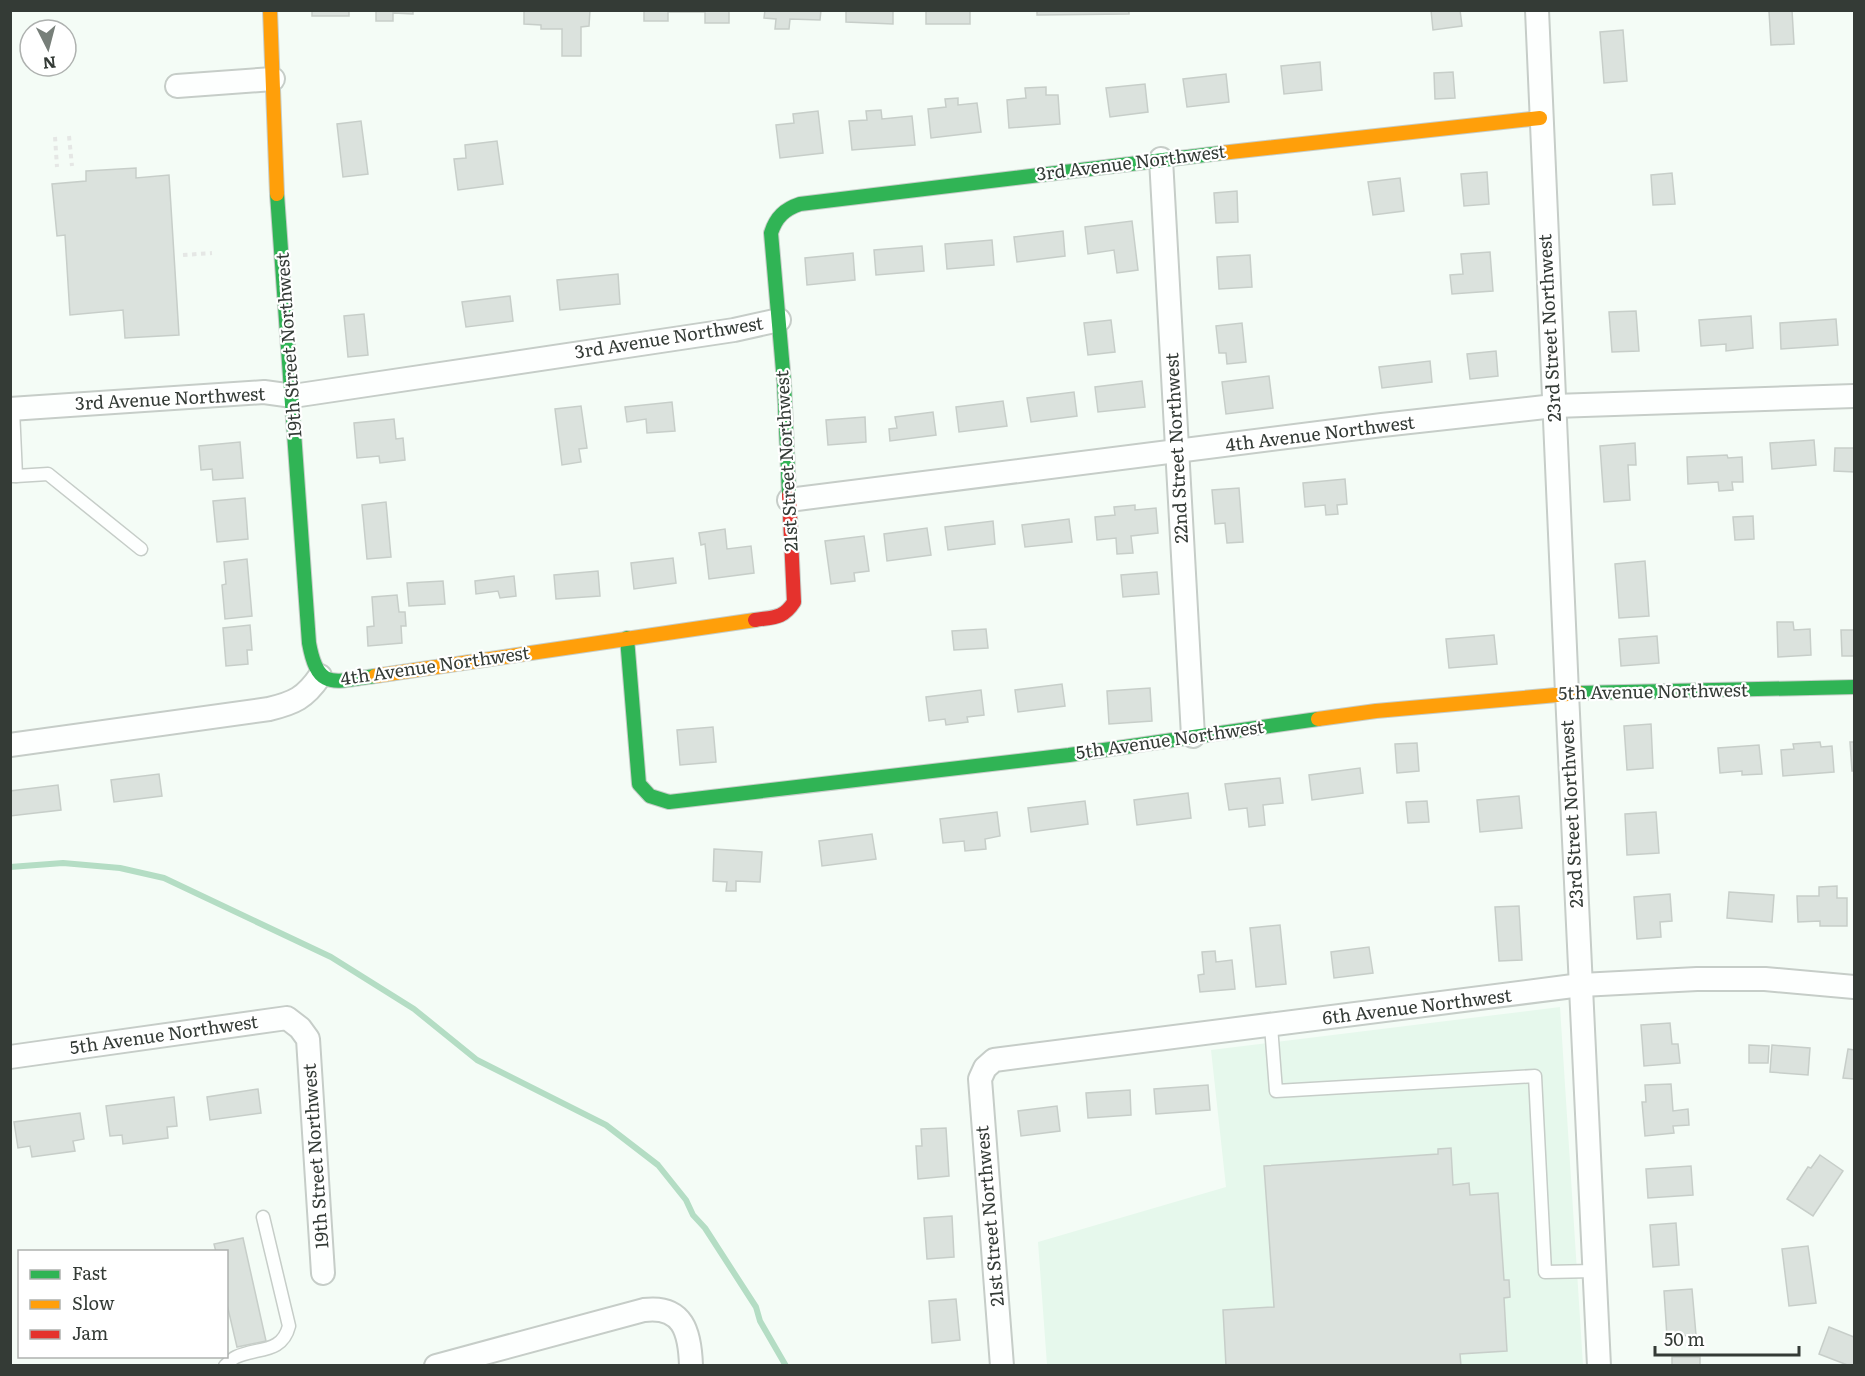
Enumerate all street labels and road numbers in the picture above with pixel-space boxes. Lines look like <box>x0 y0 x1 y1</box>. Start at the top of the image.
street label: 3rd Avenue Northwest <box>1035 136 1228 187</box>
street label: 23rd Street Northwest <box>1530 233 1567 423</box>
street label: 19th Street Northwest <box>268 251 307 439</box>
street label: 3rd Avenue Northwest <box>573 308 766 365</box>
street label: 22nd Street Northwest <box>1157 351 1194 544</box>
street label: 21st Street Northwest <box>767 369 804 552</box>
street label: 3rd Avenue Northwest <box>74 379 266 416</box>
street label: 4th Avenue Northwest <box>1224 407 1417 458</box>
street label: 4th Avenue Northwest <box>339 638 532 691</box>
street label: 5th Avenue Northwest <box>1558 675 1749 706</box>
street label: 5th Avenue Northwest <box>1074 712 1266 765</box>
street label: 23rd Street Northwest <box>1552 719 1589 909</box>
street label: 6th Avenue Northwest <box>1321 980 1514 1031</box>
street label: 5th Avenue Northwest <box>68 1007 260 1060</box>
street label: 19th Street Northwest <box>295 1062 334 1250</box>
street label: 21st Street Northwest <box>967 1124 1010 1308</box>

